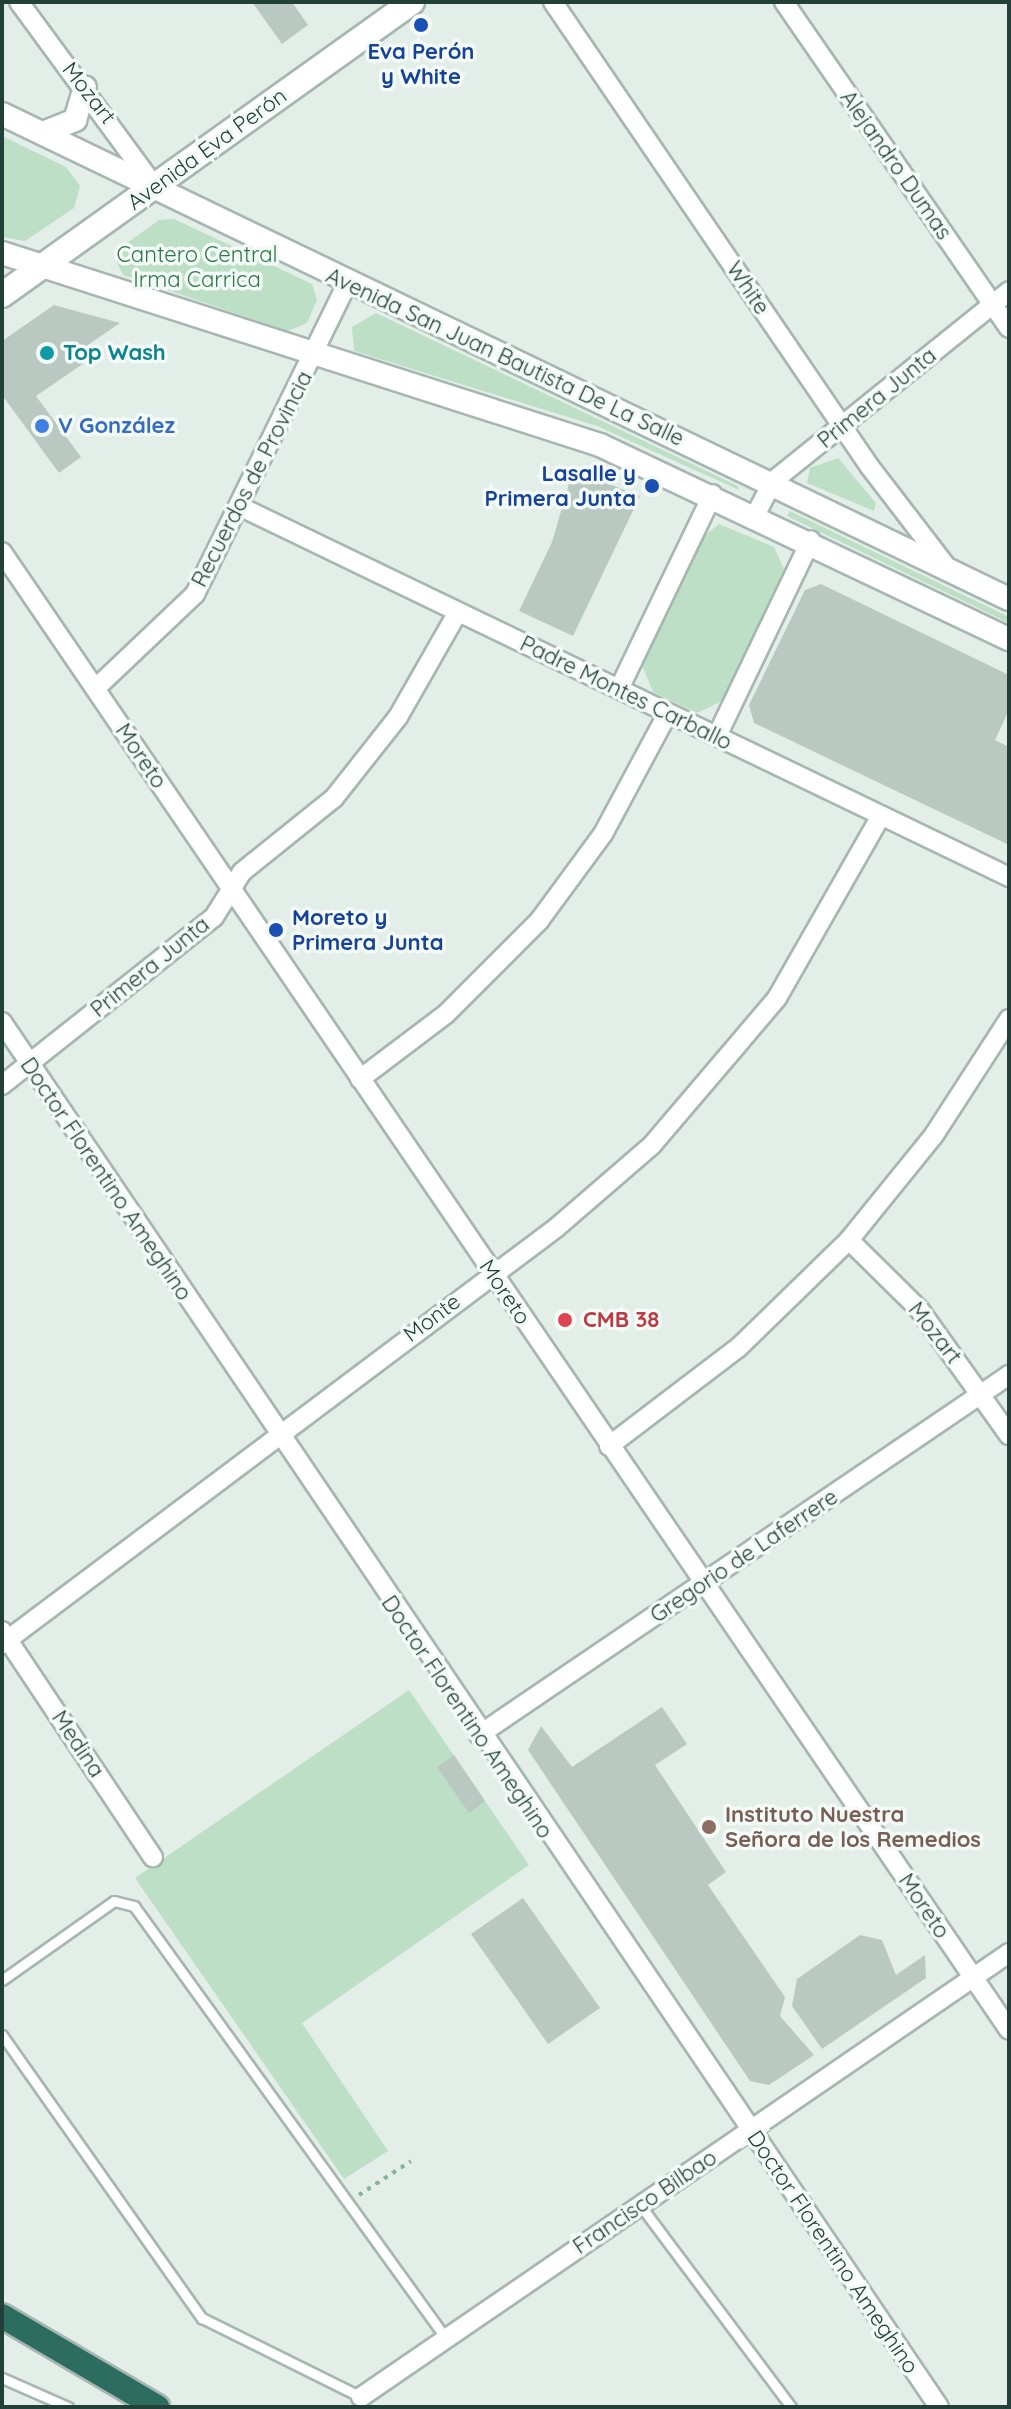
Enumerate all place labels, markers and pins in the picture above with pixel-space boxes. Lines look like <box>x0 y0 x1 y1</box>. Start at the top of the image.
marker: Eva Perón y White <box>412 16 430 34</box>
place label: Eva Perón y White <box>368 38 474 90</box>
place label: Top Wash <box>63 340 166 366</box>
marker: Top Wash <box>38 344 56 362</box>
place label: V González <box>58 413 175 439</box>
marker: V González <box>33 417 51 435</box>
place label: Lasalle y Primera Junta <box>484 460 636 512</box>
marker: Lasalle y Primera Junta <box>643 477 661 495</box>
place label: Moreto y Primera Junta <box>292 904 444 956</box>
marker: Moreto y Primera Junta <box>267 921 285 939</box>
place label: CMB 38 <box>583 1307 659 1333</box>
marker: CMB 38 <box>554 1309 576 1331</box>
place label: Instituto Nuestra Señora de los Remedios <box>725 1801 981 1852</box>
marker: Instituto Nuestra Señora de los Remedios <box>700 1818 718 1836</box>

